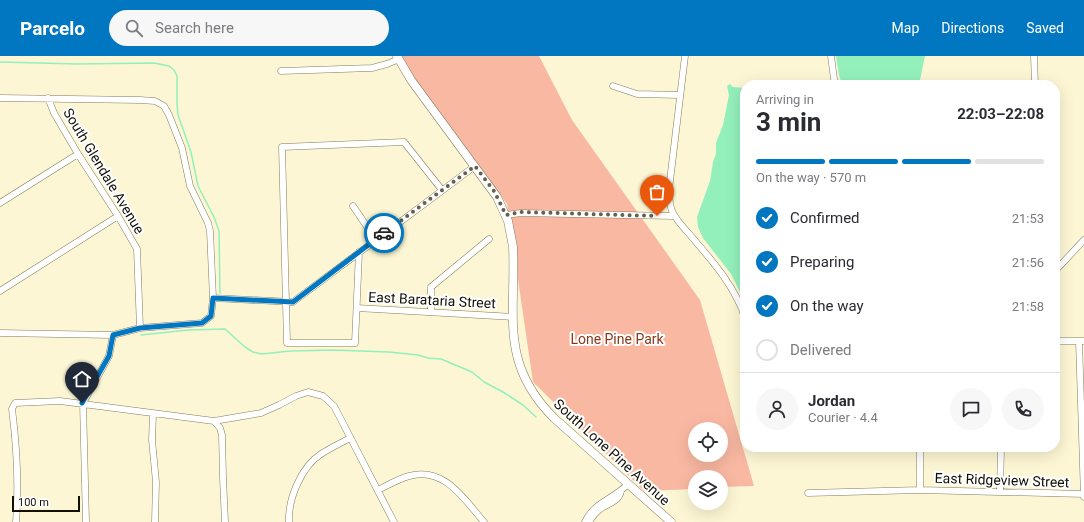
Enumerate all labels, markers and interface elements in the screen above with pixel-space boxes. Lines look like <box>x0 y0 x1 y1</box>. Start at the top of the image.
search box <box>109 10 389 46</box>
text: Parcelo <box>20 17 85 40</box>
icon: search <box>123 17 145 39</box>
text: Search here <box>155 19 234 37</box>
text: Map <box>892 20 919 36</box>
text: Directions <box>941 20 1004 36</box>
text: Saved <box>1026 20 1064 36</box>
text: Arriving in <box>756 92 814 107</box>
street label: South Glendale Avenue <box>60 105 148 237</box>
text: 22:03–22:08 <box>957 105 1044 123</box>
text: 3 min <box>756 107 821 137</box>
text: On the way · 570 m <box>756 170 866 185</box>
pin <box>640 175 674 216</box>
icon: bag <box>646 181 668 203</box>
icon: check <box>756 207 778 229</box>
text: Confirmed <box>790 209 860 227</box>
text: 21:53 <box>1012 211 1044 226</box>
courier <box>364 213 404 253</box>
icon: car <box>373 222 395 244</box>
icon: check <box>756 251 778 273</box>
text: Preparing <box>790 253 854 271</box>
text: 21:56 <box>1012 255 1044 270</box>
street label: East Barataria Street <box>368 289 497 311</box>
icon: check <box>756 295 778 317</box>
text: On the way <box>790 297 864 315</box>
text: 21:58 <box>1012 299 1044 314</box>
park label: Lone Pine Park <box>570 331 665 347</box>
text: Delivered <box>790 341 852 359</box>
pin <box>65 362 99 403</box>
icon: home <box>71 368 93 390</box>
button: person <box>756 388 798 430</box>
button: chat <box>950 388 992 430</box>
button: phone <box>1002 388 1044 430</box>
text: Jordan <box>808 392 855 410</box>
street label: South Lone Pine Avenue <box>551 396 673 508</box>
text: Courier · 4.4 <box>808 410 878 425</box>
map controls <box>688 422 728 510</box>
button: locate <box>688 422 728 462</box>
button: layers <box>688 470 728 510</box>
street label: East Ridgeview Street <box>935 470 1070 490</box>
scale bar <box>12 494 80 513</box>
text: 100 m <box>18 496 49 509</box>

